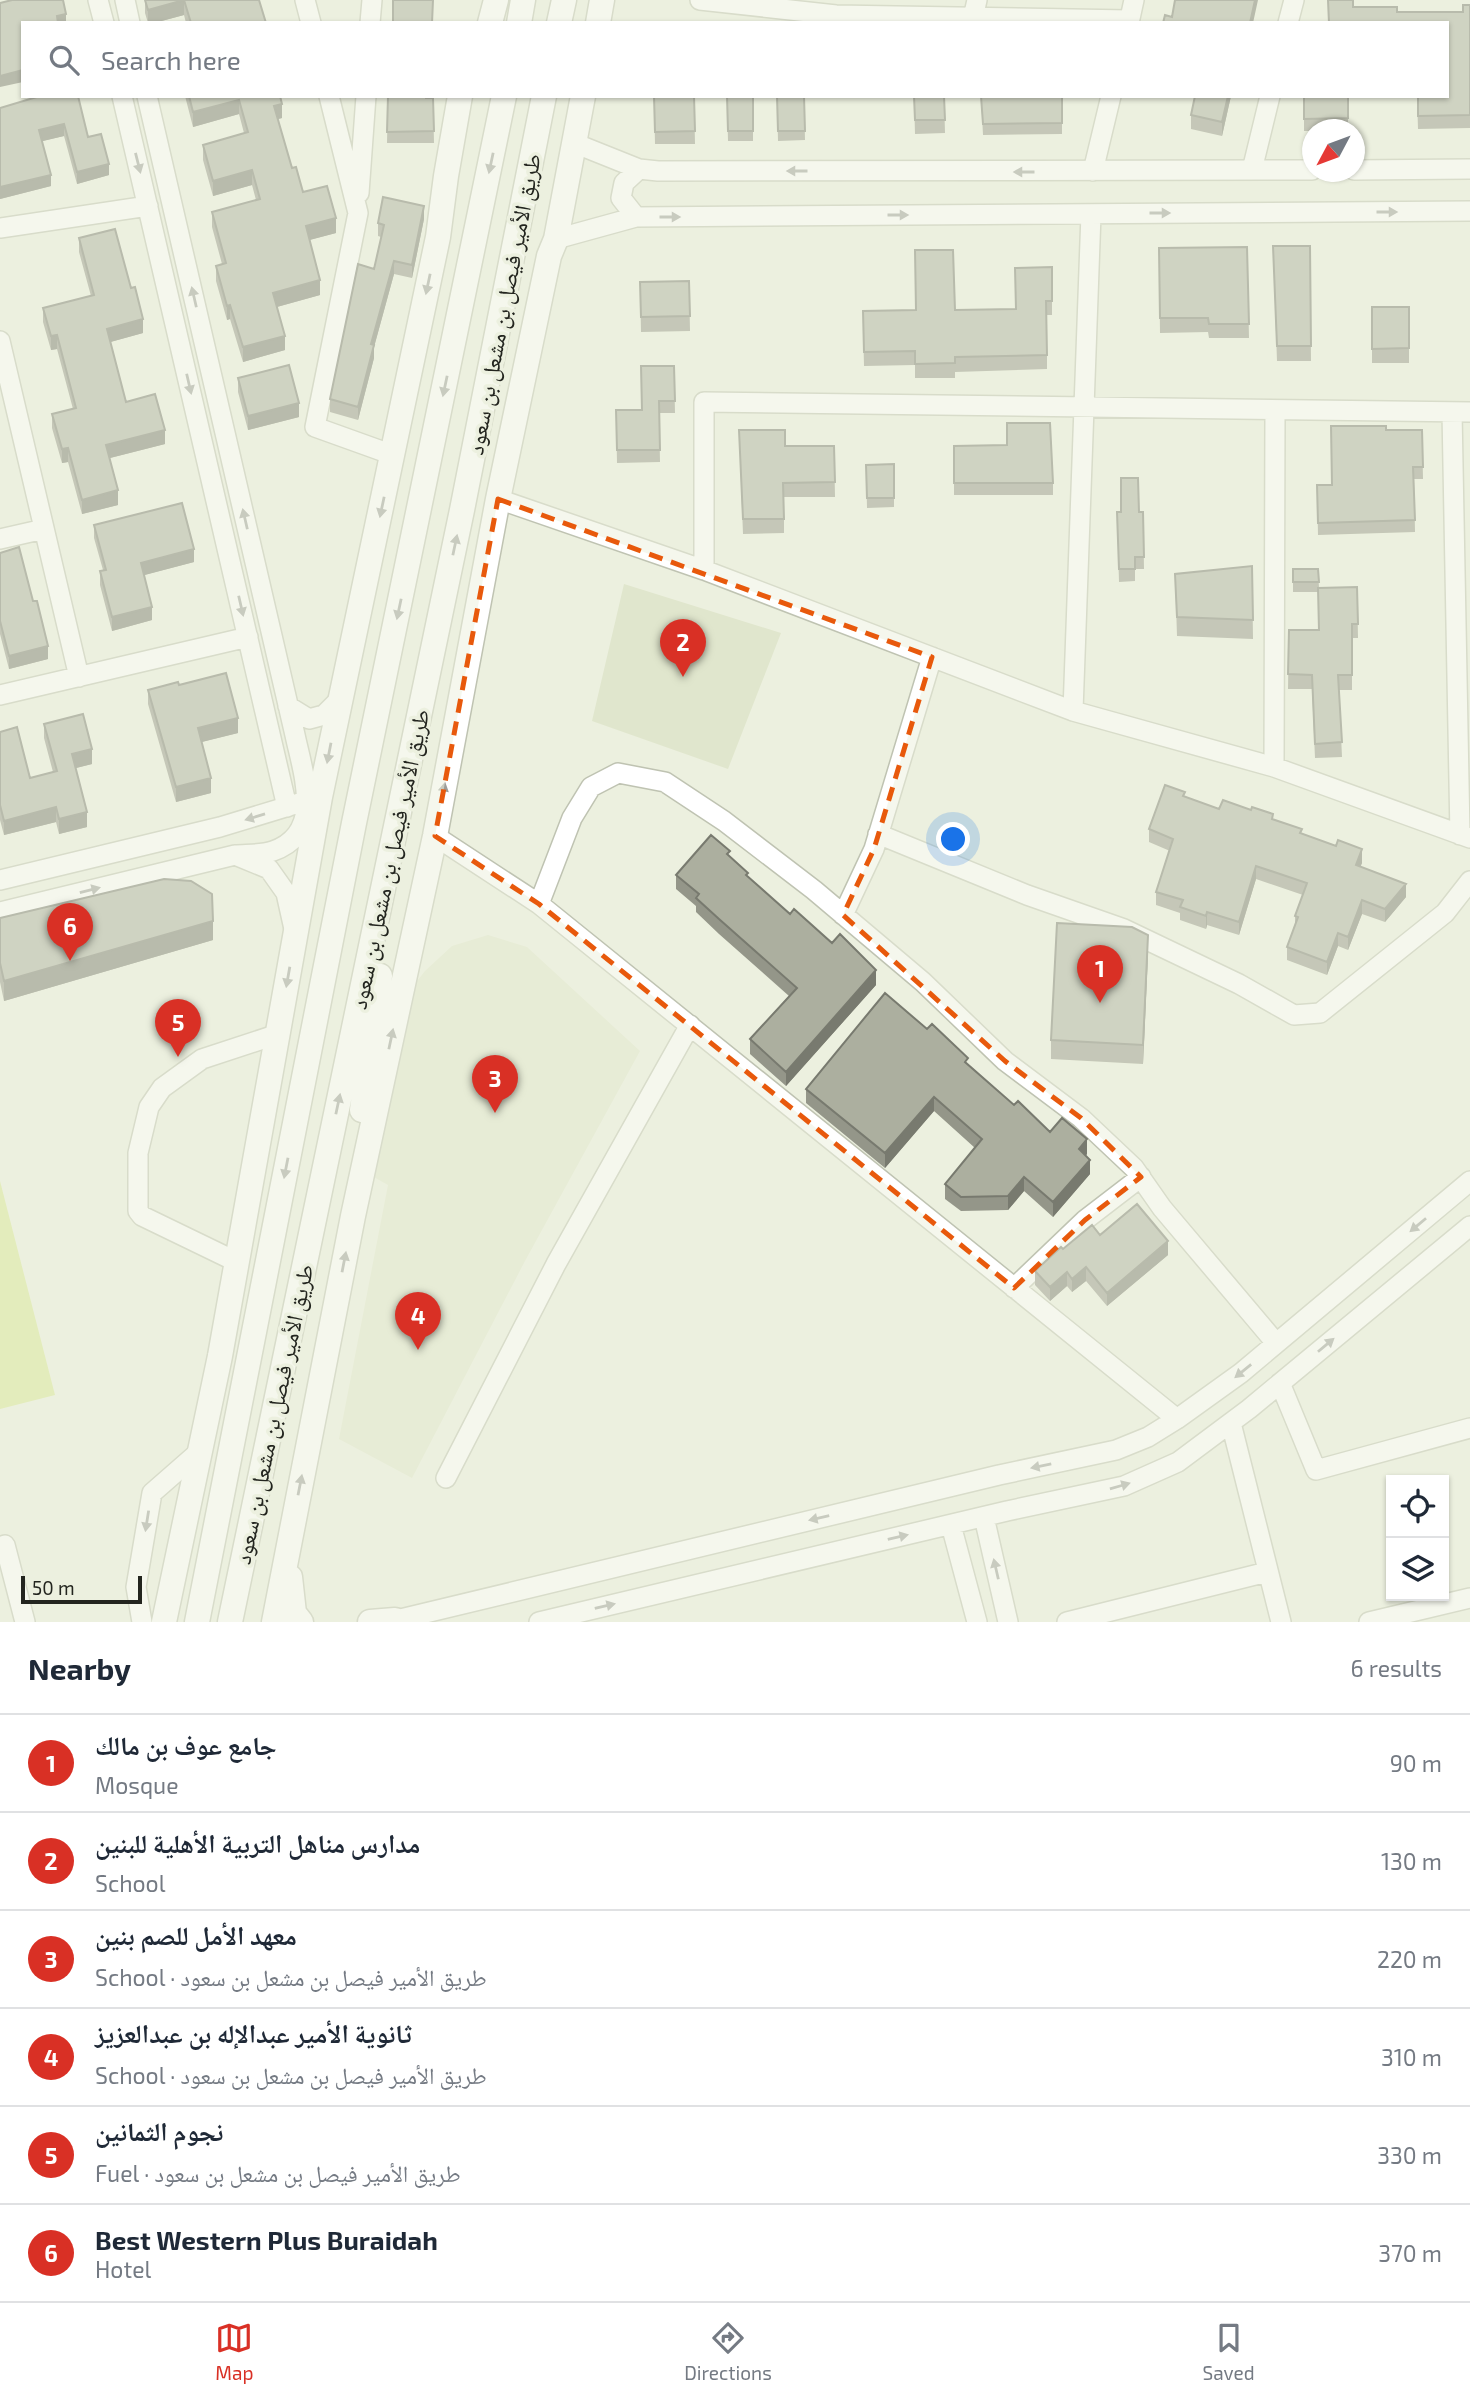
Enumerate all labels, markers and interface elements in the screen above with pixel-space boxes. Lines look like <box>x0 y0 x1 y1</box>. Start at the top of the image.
search box <box>21 21 1449 98</box>
icon: search <box>45 41 83 79</box>
text: Search here <box>101 44 241 75</box>
north arrow <box>1302 119 1365 182</box>
street label: طريق الأمير فيصل بن مشعل بن سعود <box>460 151 547 457</box>
one-way arrow <box>133 152 144 174</box>
one-way arrow <box>485 152 496 174</box>
one-way arrow <box>786 165 808 177</box>
one-way arrow <box>1013 166 1035 178</box>
one-way arrow <box>1376 206 1398 218</box>
one-way arrow <box>1149 207 1171 219</box>
one-way arrow <box>887 209 909 221</box>
one-way arrow <box>660 211 682 223</box>
one-way arrow <box>423 273 434 295</box>
one-way arrow <box>188 286 199 308</box>
one-way arrow <box>184 373 195 395</box>
one-way arrow <box>439 375 450 397</box>
one-way arrow <box>376 496 387 518</box>
one-way arrow <box>239 508 250 530</box>
one-way arrow <box>449 534 460 556</box>
one-way arrow <box>235 595 246 617</box>
one-way arrow <box>393 598 404 620</box>
pin: 2 <box>660 619 706 677</box>
street label: طريق الأمير فيصل بن مشعل بن سعود <box>343 706 435 1012</box>
one-way arrow <box>324 742 335 764</box>
one-way arrow <box>438 782 449 804</box>
one-way arrow <box>244 812 265 822</box>
your location <box>936 822 970 856</box>
one-way arrow <box>79 884 101 895</box>
pin: 6 <box>47 903 93 961</box>
pin: 1 <box>1077 945 1123 1003</box>
one-way arrow <box>282 966 293 988</box>
pin: 5 <box>155 999 201 1057</box>
one-way arrow <box>386 1028 397 1050</box>
pin: 3 <box>472 1055 518 1113</box>
one-way arrow <box>332 1093 343 1115</box>
one-way arrow <box>280 1157 291 1179</box>
one-way arrow <box>1409 1217 1426 1232</box>
one-way arrow <box>338 1251 349 1273</box>
street label: طريق الأمير فيصل بن مشعل بن سعود <box>227 1261 319 1567</box>
pin: 4 <box>395 1292 441 1350</box>
one-way arrow <box>1318 1338 1335 1353</box>
one-way arrow <box>1235 1363 1253 1378</box>
one-way arrow <box>1030 1461 1052 1472</box>
one-way arrow <box>294 1474 305 1496</box>
map controls <box>1386 1475 1449 1601</box>
button: locate <box>1386 1475 1449 1538</box>
one-way arrow <box>1109 1480 1131 1491</box>
one-way arrow <box>141 1510 152 1532</box>
one-way arrow <box>808 1513 830 1524</box>
one-way arrow <box>887 1531 909 1542</box>
button: layers <box>1386 1538 1449 1601</box>
one-way arrow <box>990 1558 1001 1580</box>
scale bar <box>21 1573 142 1605</box>
text: 50 m <box>32 1576 75 1599</box>
one-way arrow <box>594 1600 616 1611</box>
text: Nearby <box>28 1650 131 1686</box>
text: 6 results <box>1351 1654 1442 1682</box>
text: جامع عوف بن مالك <box>95 1729 277 1760</box>
text: 1 <box>46 1749 56 1777</box>
text: 90 m <box>1390 1749 1442 1777</box>
text: Mosque <box>95 1771 179 1799</box>
text: مدارس مناهل التربية الأهلية للبنين <box>95 1827 420 1858</box>
text: 2 <box>44 1847 58 1875</box>
text: 130 m <box>1381 1847 1442 1875</box>
text: School <box>95 1869 165 1897</box>
text: معهد الأمل للصم بنين <box>95 1919 297 1950</box>
text: 3 <box>44 1945 58 1973</box>
text: 220 m <box>1377 1945 1442 1973</box>
text: School · طريق الأمير فيصل بن مشعل بن سعود <box>95 1963 487 1991</box>
text: ثانوية الأمير عبدالإله بن عبدالعزيز <box>95 2017 412 2048</box>
text: 4 <box>44 2043 58 2071</box>
text: 310 m <box>1381 2043 1442 2071</box>
text: School · طريق الأمير فيصل بن مشعل بن سعود <box>95 2061 487 2089</box>
text: نجوم الثمانين <box>95 2115 223 2146</box>
text: 5 <box>45 2141 57 2169</box>
text: 330 m <box>1377 2141 1442 2169</box>
text: Fuel · طريق الأمير فيصل بن مشعل بن سعود <box>95 2159 461 2187</box>
text: Best Western Plus Buraidah <box>95 2224 438 2255</box>
text: 6 <box>44 2239 58 2267</box>
text: 370 m <box>1378 2239 1442 2267</box>
text: Hotel <box>95 2255 151 2283</box>
tab: Map <box>215 2319 253 2384</box>
tab: Directions <box>684 2319 772 2384</box>
tab: Saved <box>1202 2319 1255 2384</box>

